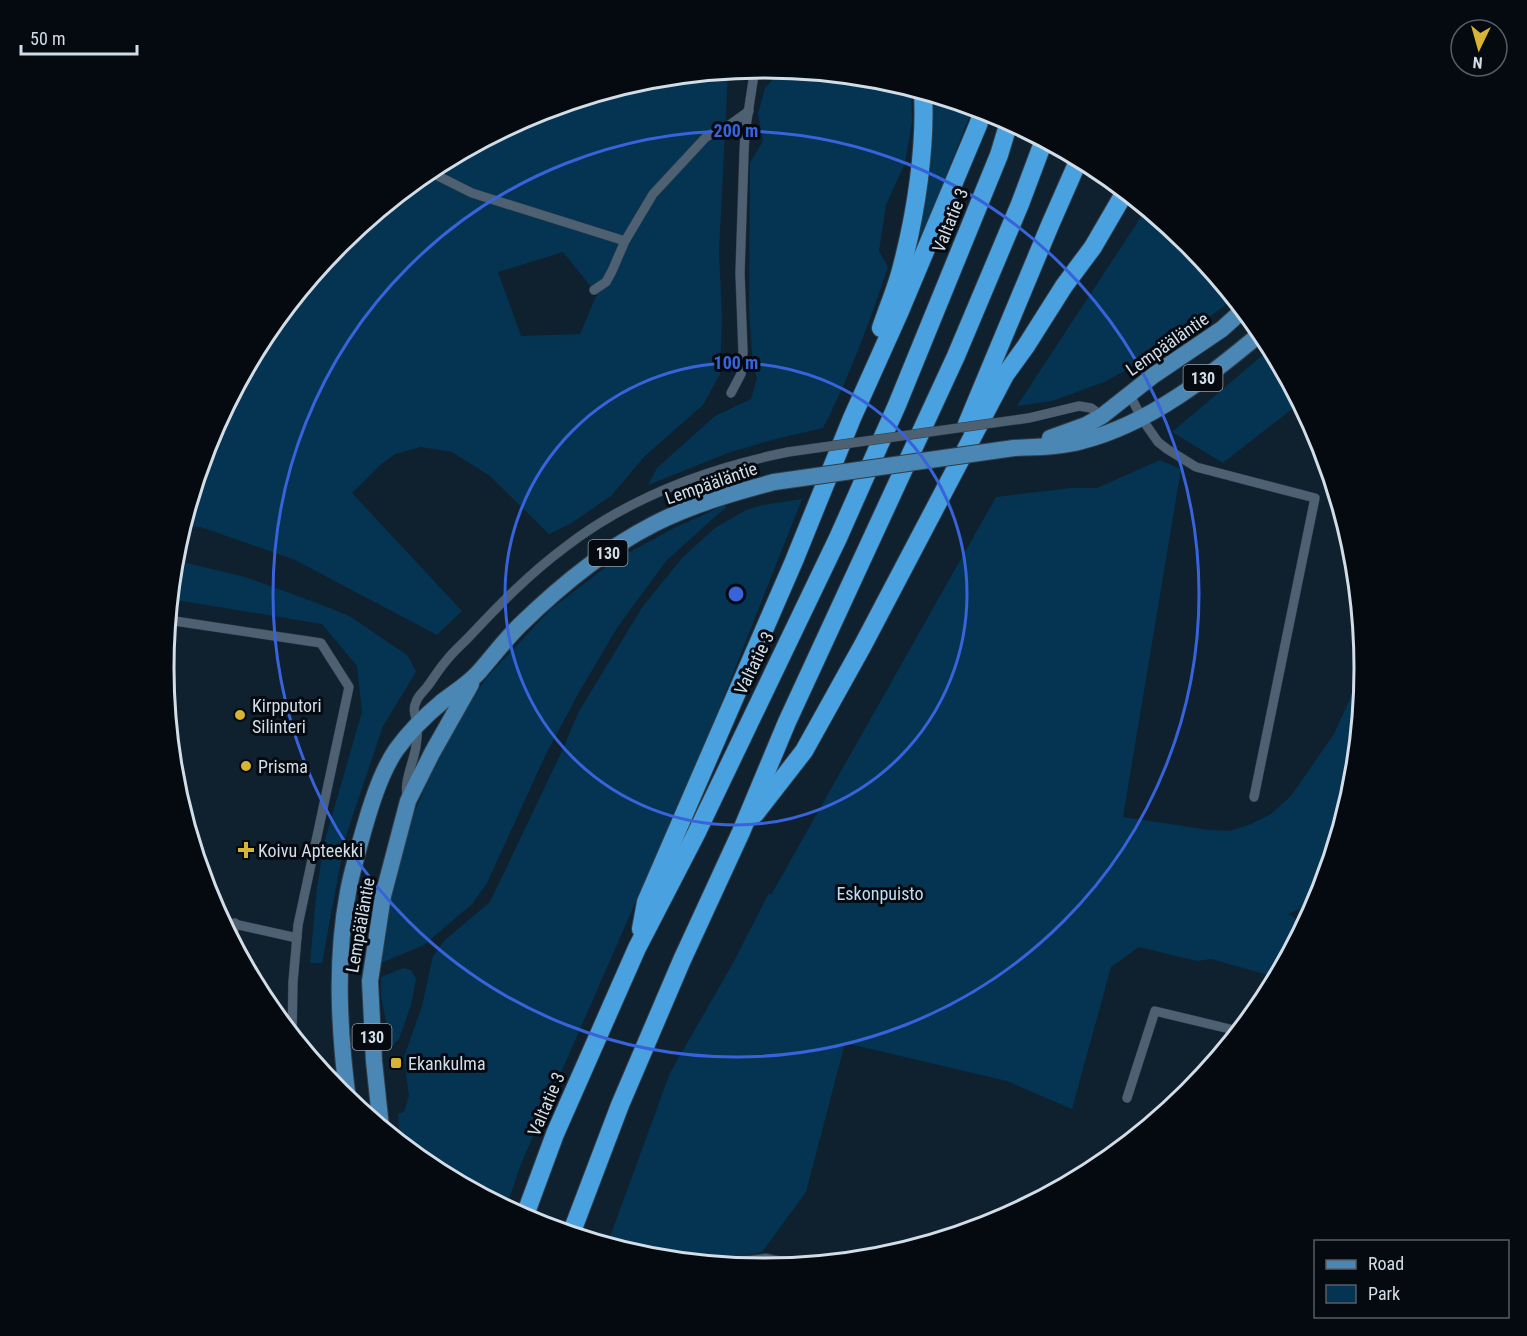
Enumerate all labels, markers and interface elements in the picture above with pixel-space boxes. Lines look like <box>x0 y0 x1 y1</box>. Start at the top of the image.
scale bar <box>21 18 136 56</box>
north arrow <box>1449 18 1509 78</box>
text: 50 m <box>30 28 65 49</box>
text: N <box>1472 53 1483 72</box>
text: 200 m <box>714 120 758 141</box>
street label: Valtatie 3 <box>928 185 972 255</box>
street label: Lempääläntie <box>1122 308 1212 380</box>
text: 100 m <box>714 352 758 373</box>
road number: 130 <box>1184 365 1222 391</box>
street label: Lempääläntie <box>662 457 760 509</box>
road number: 130 <box>588 540 628 566</box>
centre of rings <box>726 584 746 604</box>
street label: Valtatie 3 <box>730 628 778 698</box>
place label: Kirpputori Silinteri <box>252 695 322 737</box>
marker: Kirpputori Silinteri <box>233 708 247 722</box>
place label: Prisma <box>258 756 308 777</box>
marker: Prisma <box>239 759 253 773</box>
place label: Koivu Apteekki <box>258 840 363 861</box>
marker: Koivu Apteekki <box>239 843 253 857</box>
street label: Lempääläntie <box>341 876 379 974</box>
park label: Eskonpuisto <box>836 883 924 904</box>
road number: 130 <box>352 1024 392 1050</box>
place label: Ekankulma <box>408 1053 486 1074</box>
marker: Ekankulma <box>389 1056 403 1070</box>
street label: Valtatie 3 <box>523 1069 569 1139</box>
legend <box>1314 1240 1509 1318</box>
text: Road <box>1368 1253 1404 1274</box>
text: Park <box>1368 1283 1400 1304</box>

